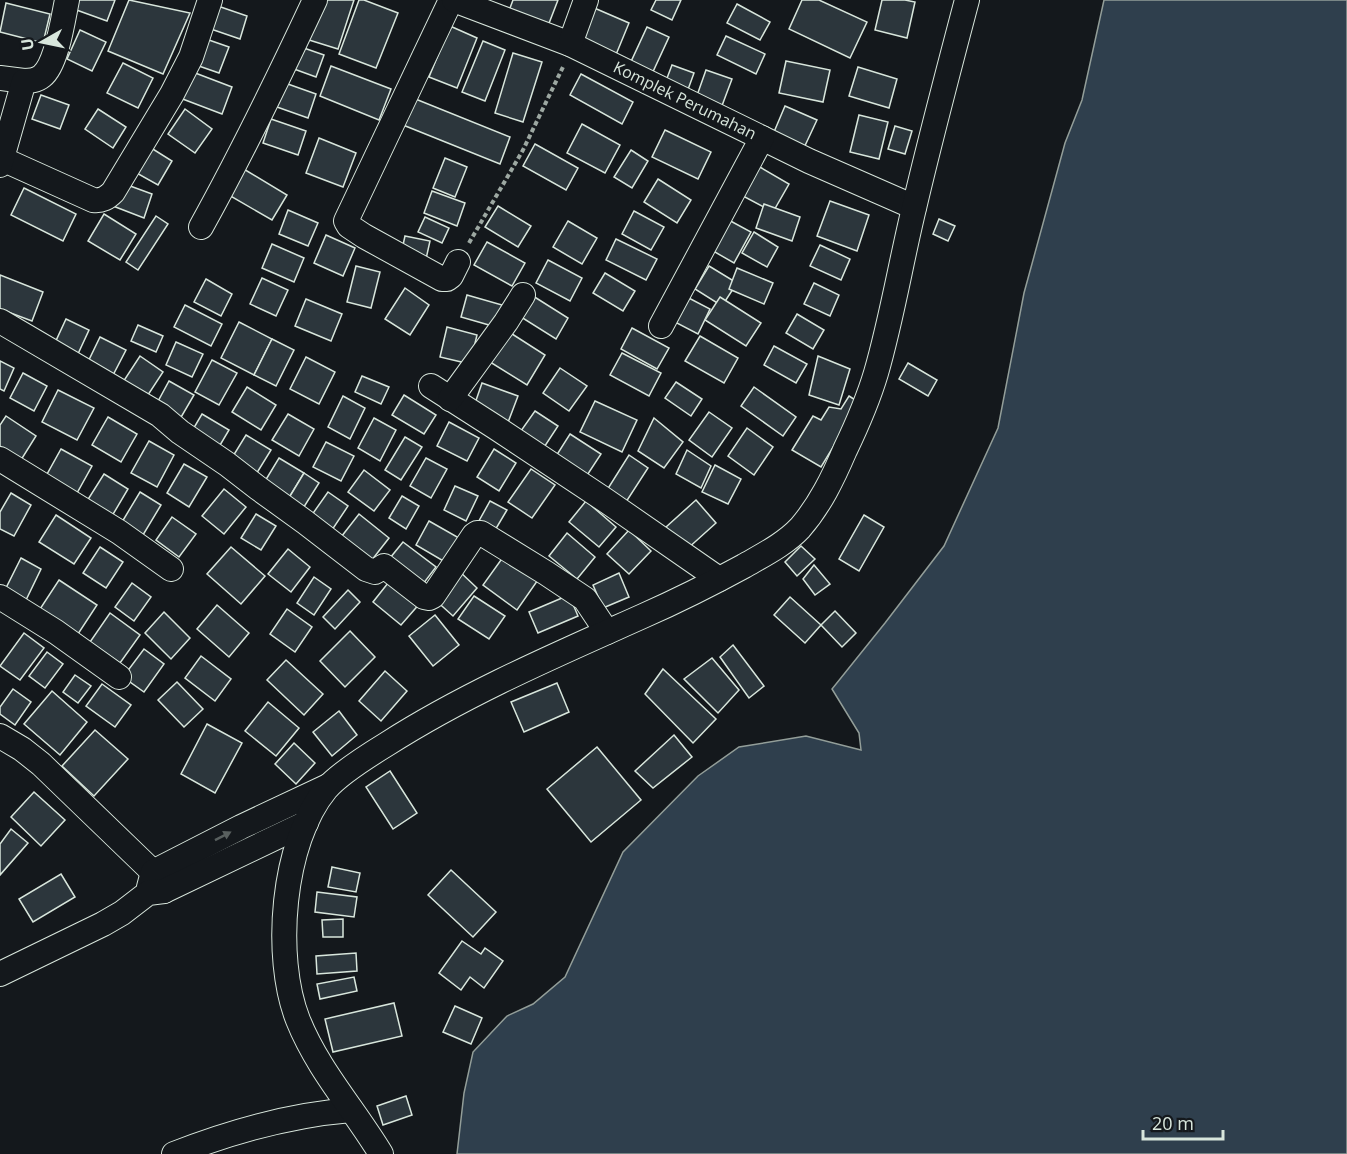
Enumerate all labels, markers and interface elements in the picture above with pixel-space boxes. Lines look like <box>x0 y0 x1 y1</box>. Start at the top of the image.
north arrow <box>12 12 72 72</box>
text: U <box>15 37 39 52</box>
street label: Komplek Perumahan <box>610 56 760 144</box>
one-way arrow <box>215 831 232 841</box>
scale bar <box>1143 1103 1222 1141</box>
text: 20 m <box>1152 1111 1194 1135</box>

